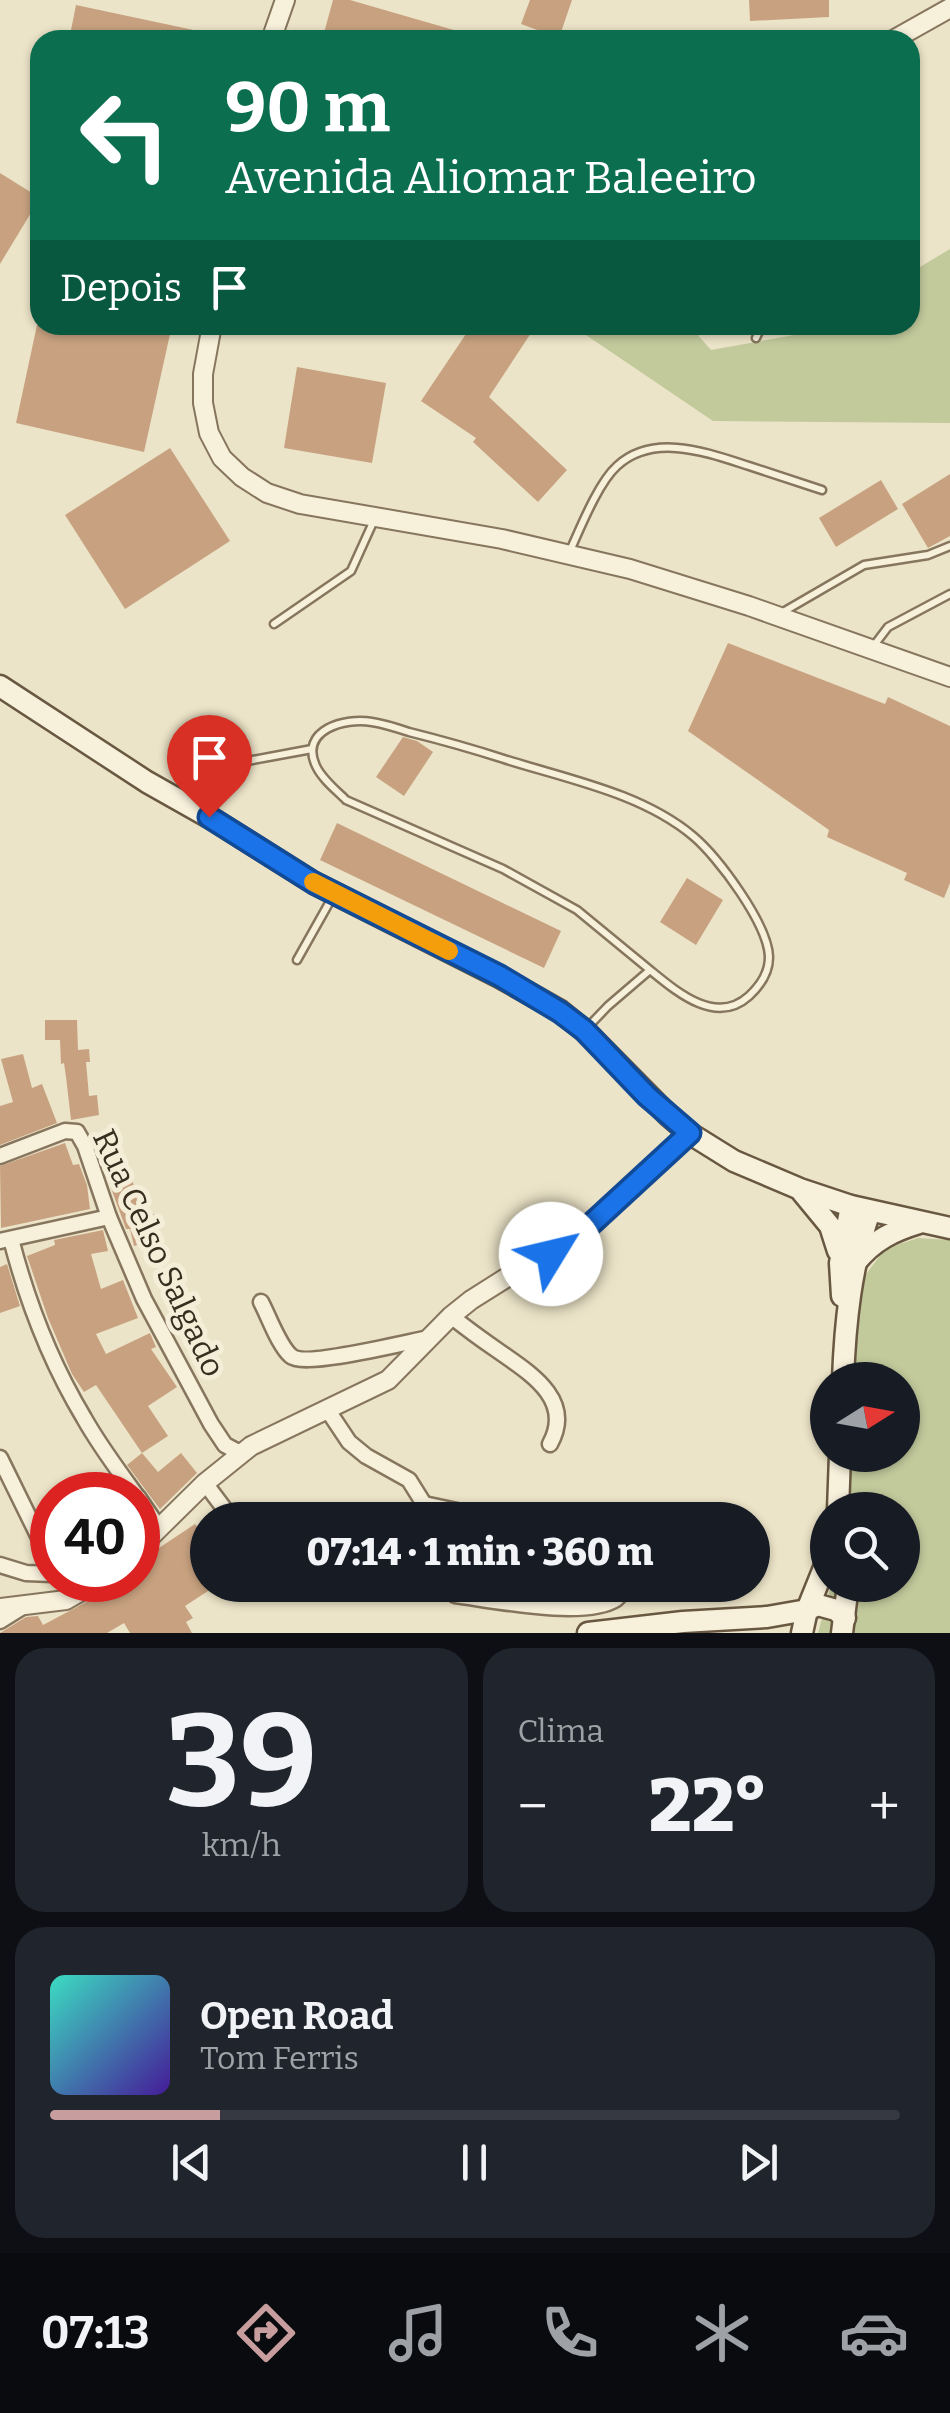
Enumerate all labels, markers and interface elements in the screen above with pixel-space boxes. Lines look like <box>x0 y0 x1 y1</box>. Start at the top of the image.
text: 90 m <box>225 66 390 150</box>
icon: left <box>60 70 190 200</box>
text: Avenida Aliomar Baleeiro <box>225 151 757 205</box>
icon: arrive <box>202 260 257 315</box>
text: Depois <box>60 265 182 311</box>
pin <box>167 715 252 818</box>
icon: arrive <box>182 730 237 785</box>
street label: Rua Celso Salgado <box>85 1123 233 1383</box>
position arrow <box>499 1202 603 1306</box>
north arrow <box>810 1362 920 1472</box>
map controls <box>810 1362 920 1602</box>
speed limit sign: 40 <box>30 1472 160 1602</box>
button: search <box>810 1492 920 1602</box>
text: 07:14 · 1 min · 360 m <box>306 1529 654 1575</box>
text: 39 <box>165 1683 317 1839</box>
text: Clima <box>518 1712 604 1750</box>
text: 22° <box>649 1761 768 1851</box>
text: − <box>518 1774 548 1840</box>
text: + <box>869 1774 900 1840</box>
text: km/h <box>202 1826 281 1864</box>
text: Open Road <box>200 1993 393 2039</box>
text: Tom Ferris <box>200 2039 359 2077</box>
icon: previous <box>164 2135 219 2190</box>
icon: pause <box>447 2135 502 2190</box>
icon: next <box>731 2135 786 2190</box>
icon: directions <box>231 2298 301 2368</box>
icon: music <box>383 2298 453 2368</box>
icon: phone <box>535 2298 605 2368</box>
icon: climate <box>687 2298 757 2368</box>
icon: car <box>839 2298 909 2368</box>
text: 07:13 <box>41 2306 150 2360</box>

